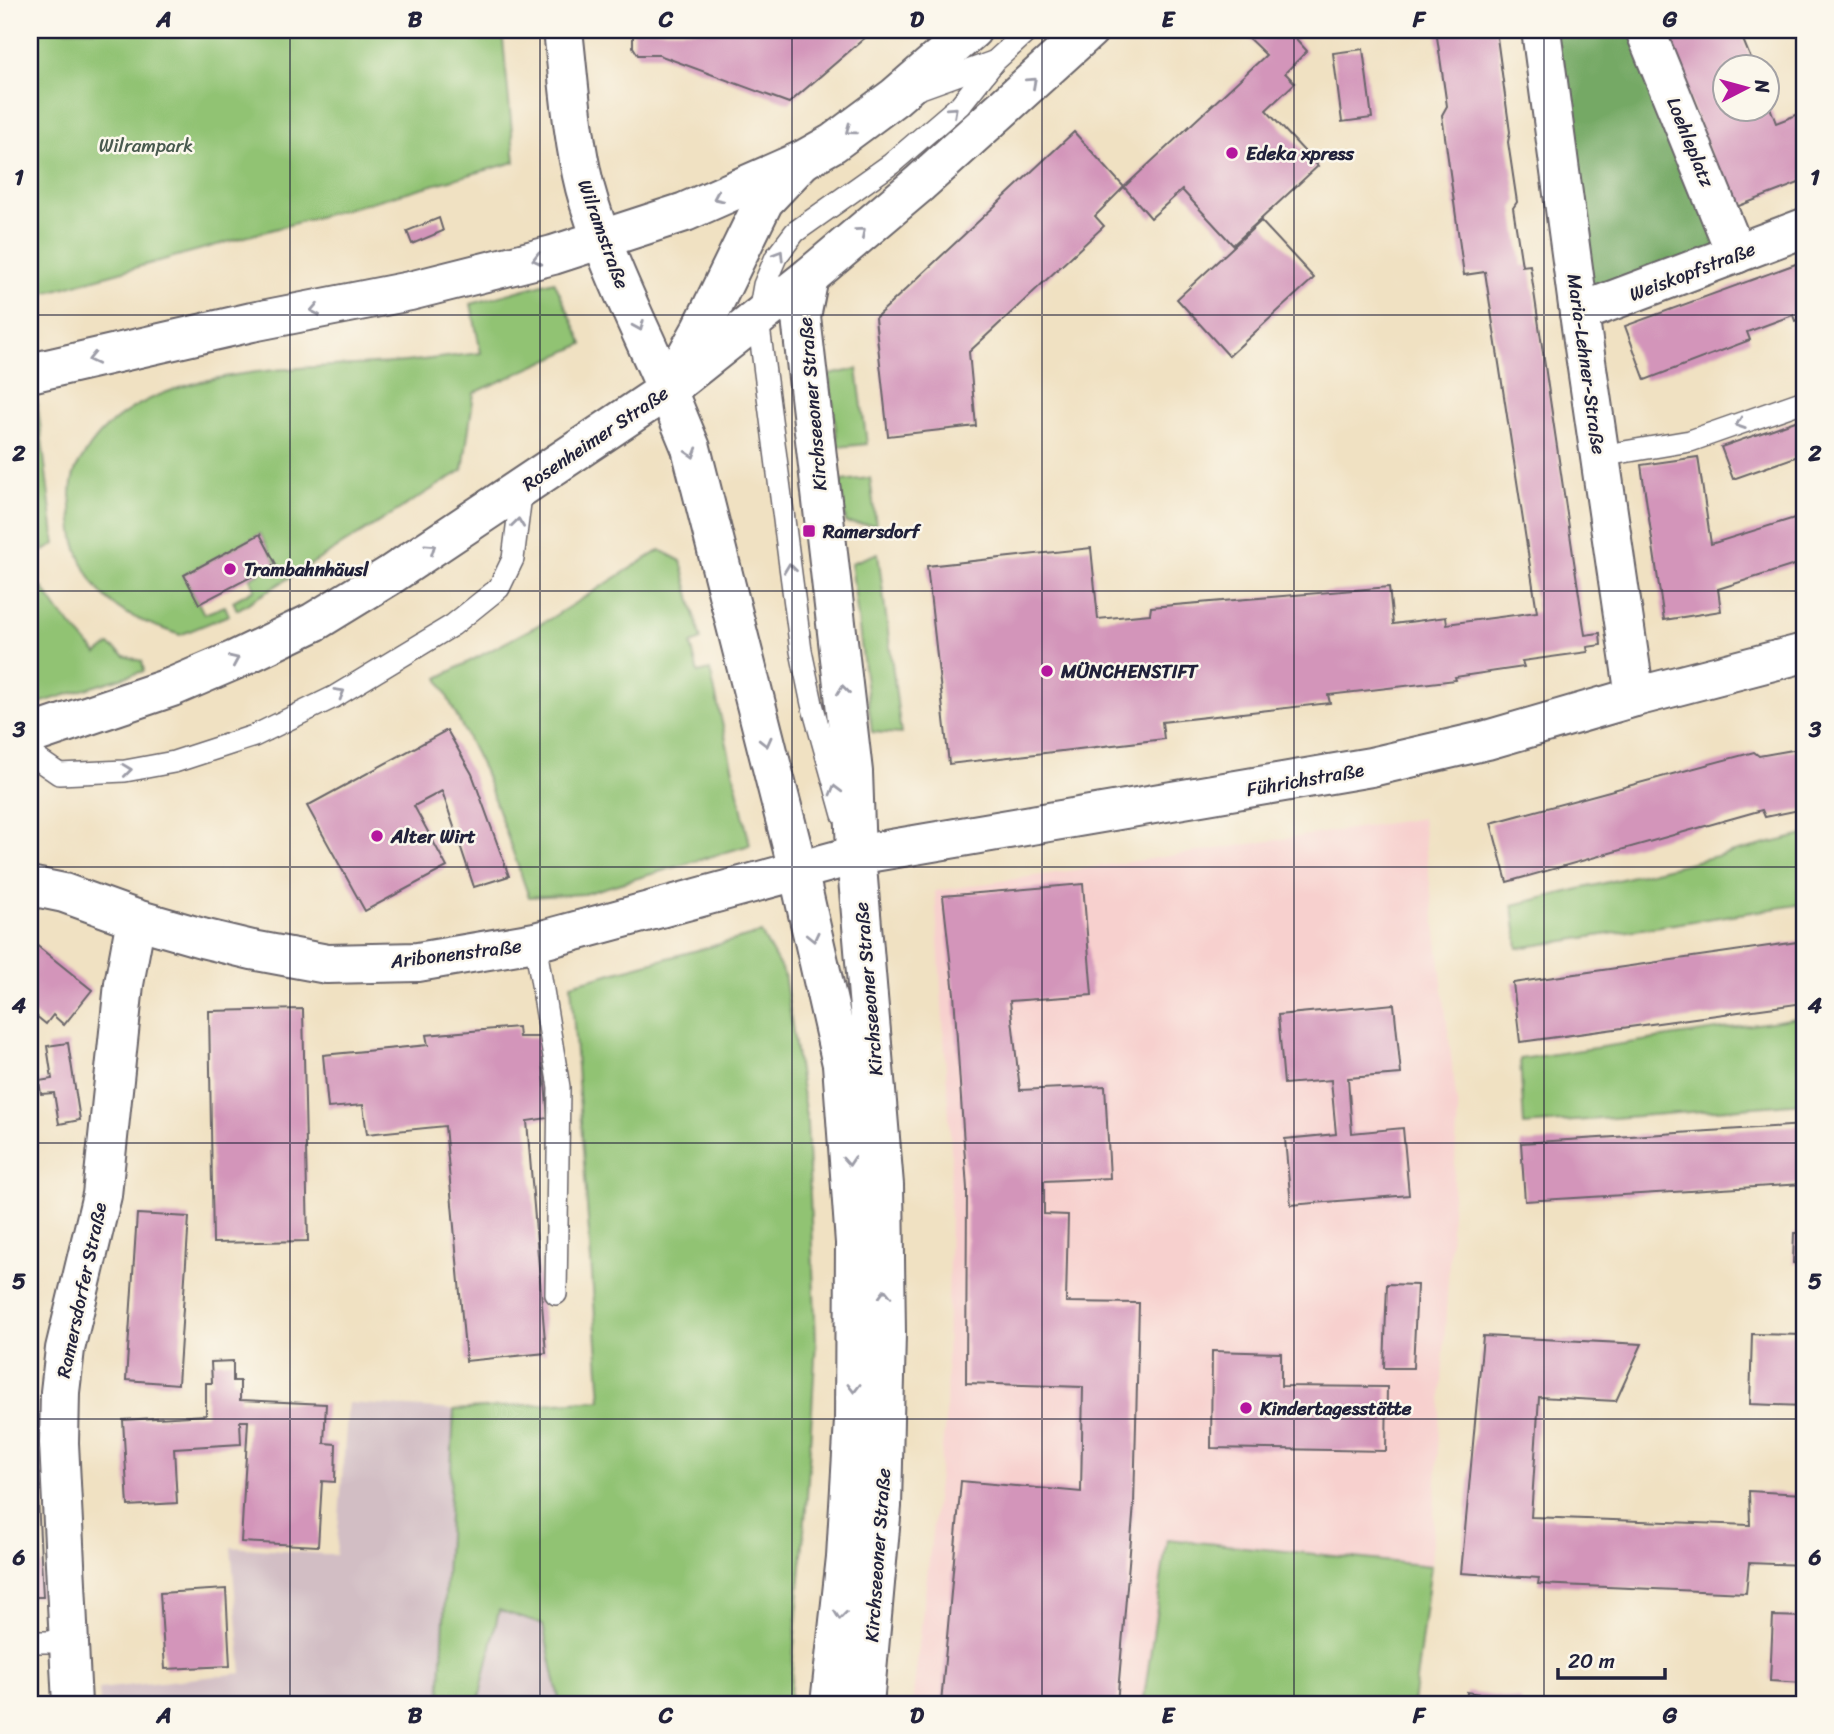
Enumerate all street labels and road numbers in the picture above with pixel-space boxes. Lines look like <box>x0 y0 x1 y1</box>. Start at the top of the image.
street label: Loehleplatz <box>1657 92 1724 193</box>
street label: Wilramstraße <box>568 175 639 294</box>
street label: Weiskopfstraße <box>1624 232 1760 311</box>
street label: Maria-Lehner-Straße <box>1557 272 1616 457</box>
street label: Kirchseeoner Straße <box>788 315 837 492</box>
street label: Rosenheimer Straße <box>515 377 676 500</box>
street label: Führichstraße <box>1244 753 1367 806</box>
street label: Kirchseeoner Straße <box>844 900 893 1077</box>
street label: Aribonenstraße <box>388 929 524 978</box>
street label: Ramersdorfer Straße <box>47 1199 116 1381</box>
street label: Kirchseeoner Straße <box>855 1467 900 1643</box>

